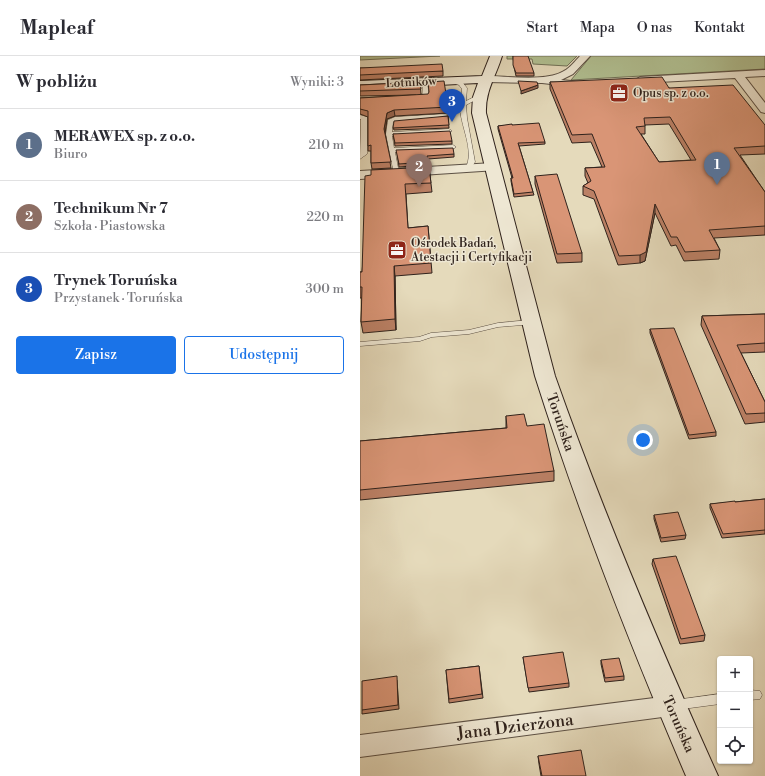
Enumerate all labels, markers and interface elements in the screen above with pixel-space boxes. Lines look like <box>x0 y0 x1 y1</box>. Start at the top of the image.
text: Mapleaf <box>20 16 93 40</box>
text: Start <box>526 19 558 37</box>
text: Mapa <box>580 19 615 37</box>
text: O nas <box>637 19 672 37</box>
text: Kontakt <box>694 19 745 37</box>
text: W pobliżu <box>16 71 97 93</box>
text: Wyniki: 3 <box>290 74 344 90</box>
street label: Lotników <box>385 74 438 91</box>
office icon: Opus sp. z o.o. <box>608 82 630 104</box>
place label: Opus sp. z o.o. <box>633 86 709 101</box>
pin: 3 <box>439 89 465 122</box>
text: MERAWEX sp. z o.o. <box>54 127 195 146</box>
text: 1 <box>26 137 32 153</box>
text: 210 m <box>309 137 344 153</box>
text: Biuro <box>54 146 88 162</box>
pin: 1 <box>704 152 730 185</box>
pin: 2 <box>406 154 432 187</box>
text: Technikum Nr 7 <box>54 199 168 218</box>
text: 2 <box>25 209 33 225</box>
text: 220 m <box>306 209 344 225</box>
text: Szkoła · Piastowska <box>54 218 165 234</box>
place label: Ośrodek Badań, Atestacji i Certyfikacji <box>410 236 532 265</box>
office icon: Ośrodek Badań, Atestacji i Certyfikacji <box>386 239 408 261</box>
text: Trynek Toruńska <box>54 271 177 290</box>
text: 3 <box>25 281 33 297</box>
text: 300 m <box>306 281 344 297</box>
text: Przystanek · Toruńska <box>54 290 183 306</box>
button: Zapisz <box>16 336 176 374</box>
button: Udostępnij <box>184 336 344 374</box>
street label: Toruńska <box>542 391 579 455</box>
your location <box>633 430 653 450</box>
map controls <box>717 656 753 764</box>
button: + <box>717 656 753 692</box>
button: − <box>717 692 753 728</box>
street label: Toruńska <box>658 693 699 756</box>
street label: Jana Dzierżona <box>455 709 575 745</box>
button: locate <box>717 728 753 764</box>

